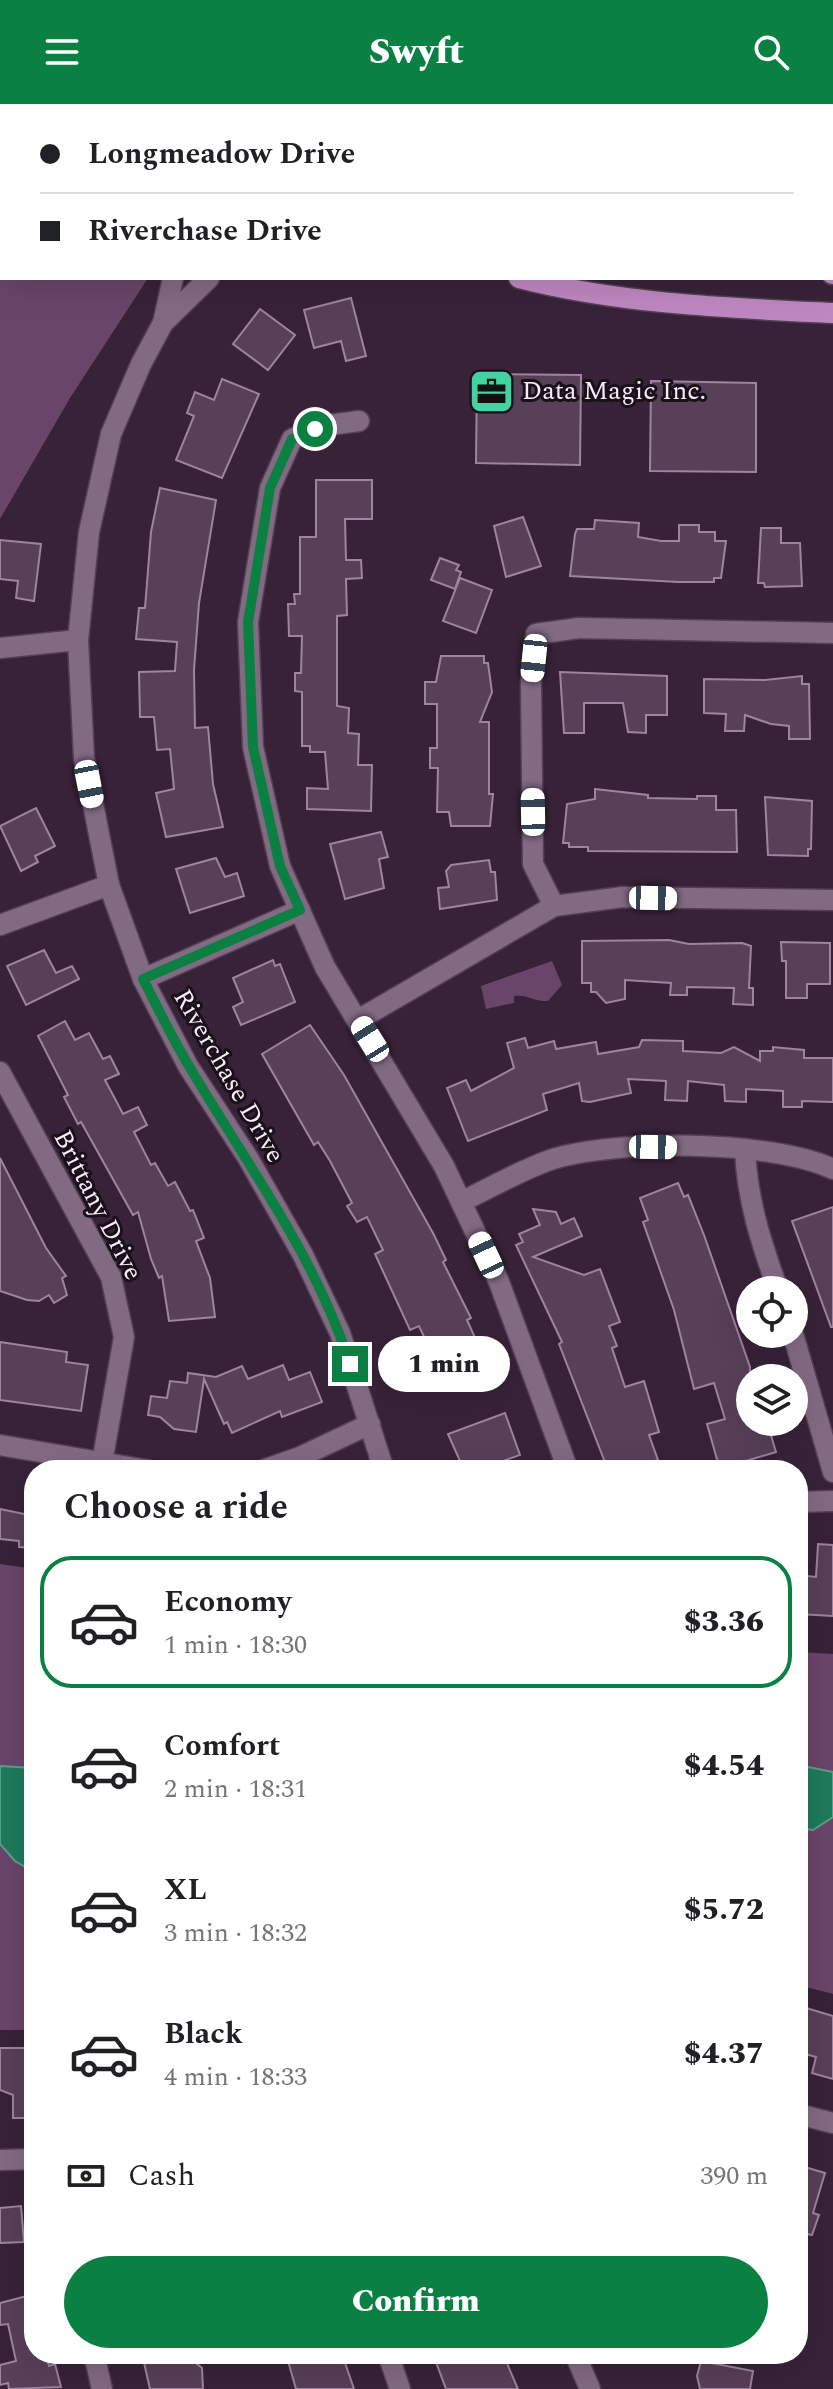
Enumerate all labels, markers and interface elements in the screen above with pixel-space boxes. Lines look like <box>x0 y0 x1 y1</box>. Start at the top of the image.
text: Swyft <box>369 25 464 80</box>
icon: menu <box>40 30 84 74</box>
icon: search <box>749 30 793 74</box>
text: Longmeadow Drive <box>88 131 355 177</box>
text: Riverchase Drive <box>88 208 322 254</box>
office icon: Data Magic Inc. <box>467 367 515 415</box>
place label: Data Magic Inc. <box>522 371 706 411</box>
route start <box>297 411 333 447</box>
car <box>520 633 548 683</box>
car <box>73 758 105 810</box>
car <box>521 788 545 836</box>
car <box>629 886 677 910</box>
street label: Riverchase Drive <box>163 982 295 1170</box>
car <box>347 1012 393 1066</box>
street label: Brittany Drive <box>43 1123 153 1287</box>
car <box>629 1135 677 1159</box>
car <box>465 1228 507 1282</box>
map controls <box>736 1276 808 1436</box>
button: locate <box>736 1276 808 1348</box>
callout: 1 min <box>378 1336 510 1392</box>
text: 1 min <box>408 1344 480 1384</box>
route end <box>332 1346 368 1382</box>
button: layers <box>736 1364 808 1436</box>
text: Choose a ride <box>64 1480 288 1535</box>
text: Economy <box>164 1579 291 1625</box>
icon: car <box>68 1586 140 1658</box>
text: $3.36 <box>684 1599 764 1645</box>
text: 1 min · 18:30 <box>164 1625 307 1665</box>
text: Comfort <box>164 1723 280 1769</box>
icon: car <box>68 1730 140 1802</box>
text: $4.54 <box>684 1743 764 1789</box>
text: 2 min · 18:31 <box>164 1769 307 1809</box>
text: XL <box>164 1867 207 1913</box>
icon: car <box>68 1874 140 1946</box>
text: $5.72 <box>684 1887 764 1933</box>
text: 3 min · 18:32 <box>164 1913 307 1953</box>
text: Black <box>164 2011 243 2057</box>
icon: car <box>68 2018 140 2090</box>
text: $4.37 <box>684 2031 764 2077</box>
text: 4 min · 18:33 <box>164 2057 307 2097</box>
text: Cash <box>128 2153 195 2199</box>
icon: cash <box>64 2154 108 2198</box>
text: 390 m <box>700 2156 768 2196</box>
button: Confirm <box>64 2256 768 2348</box>

